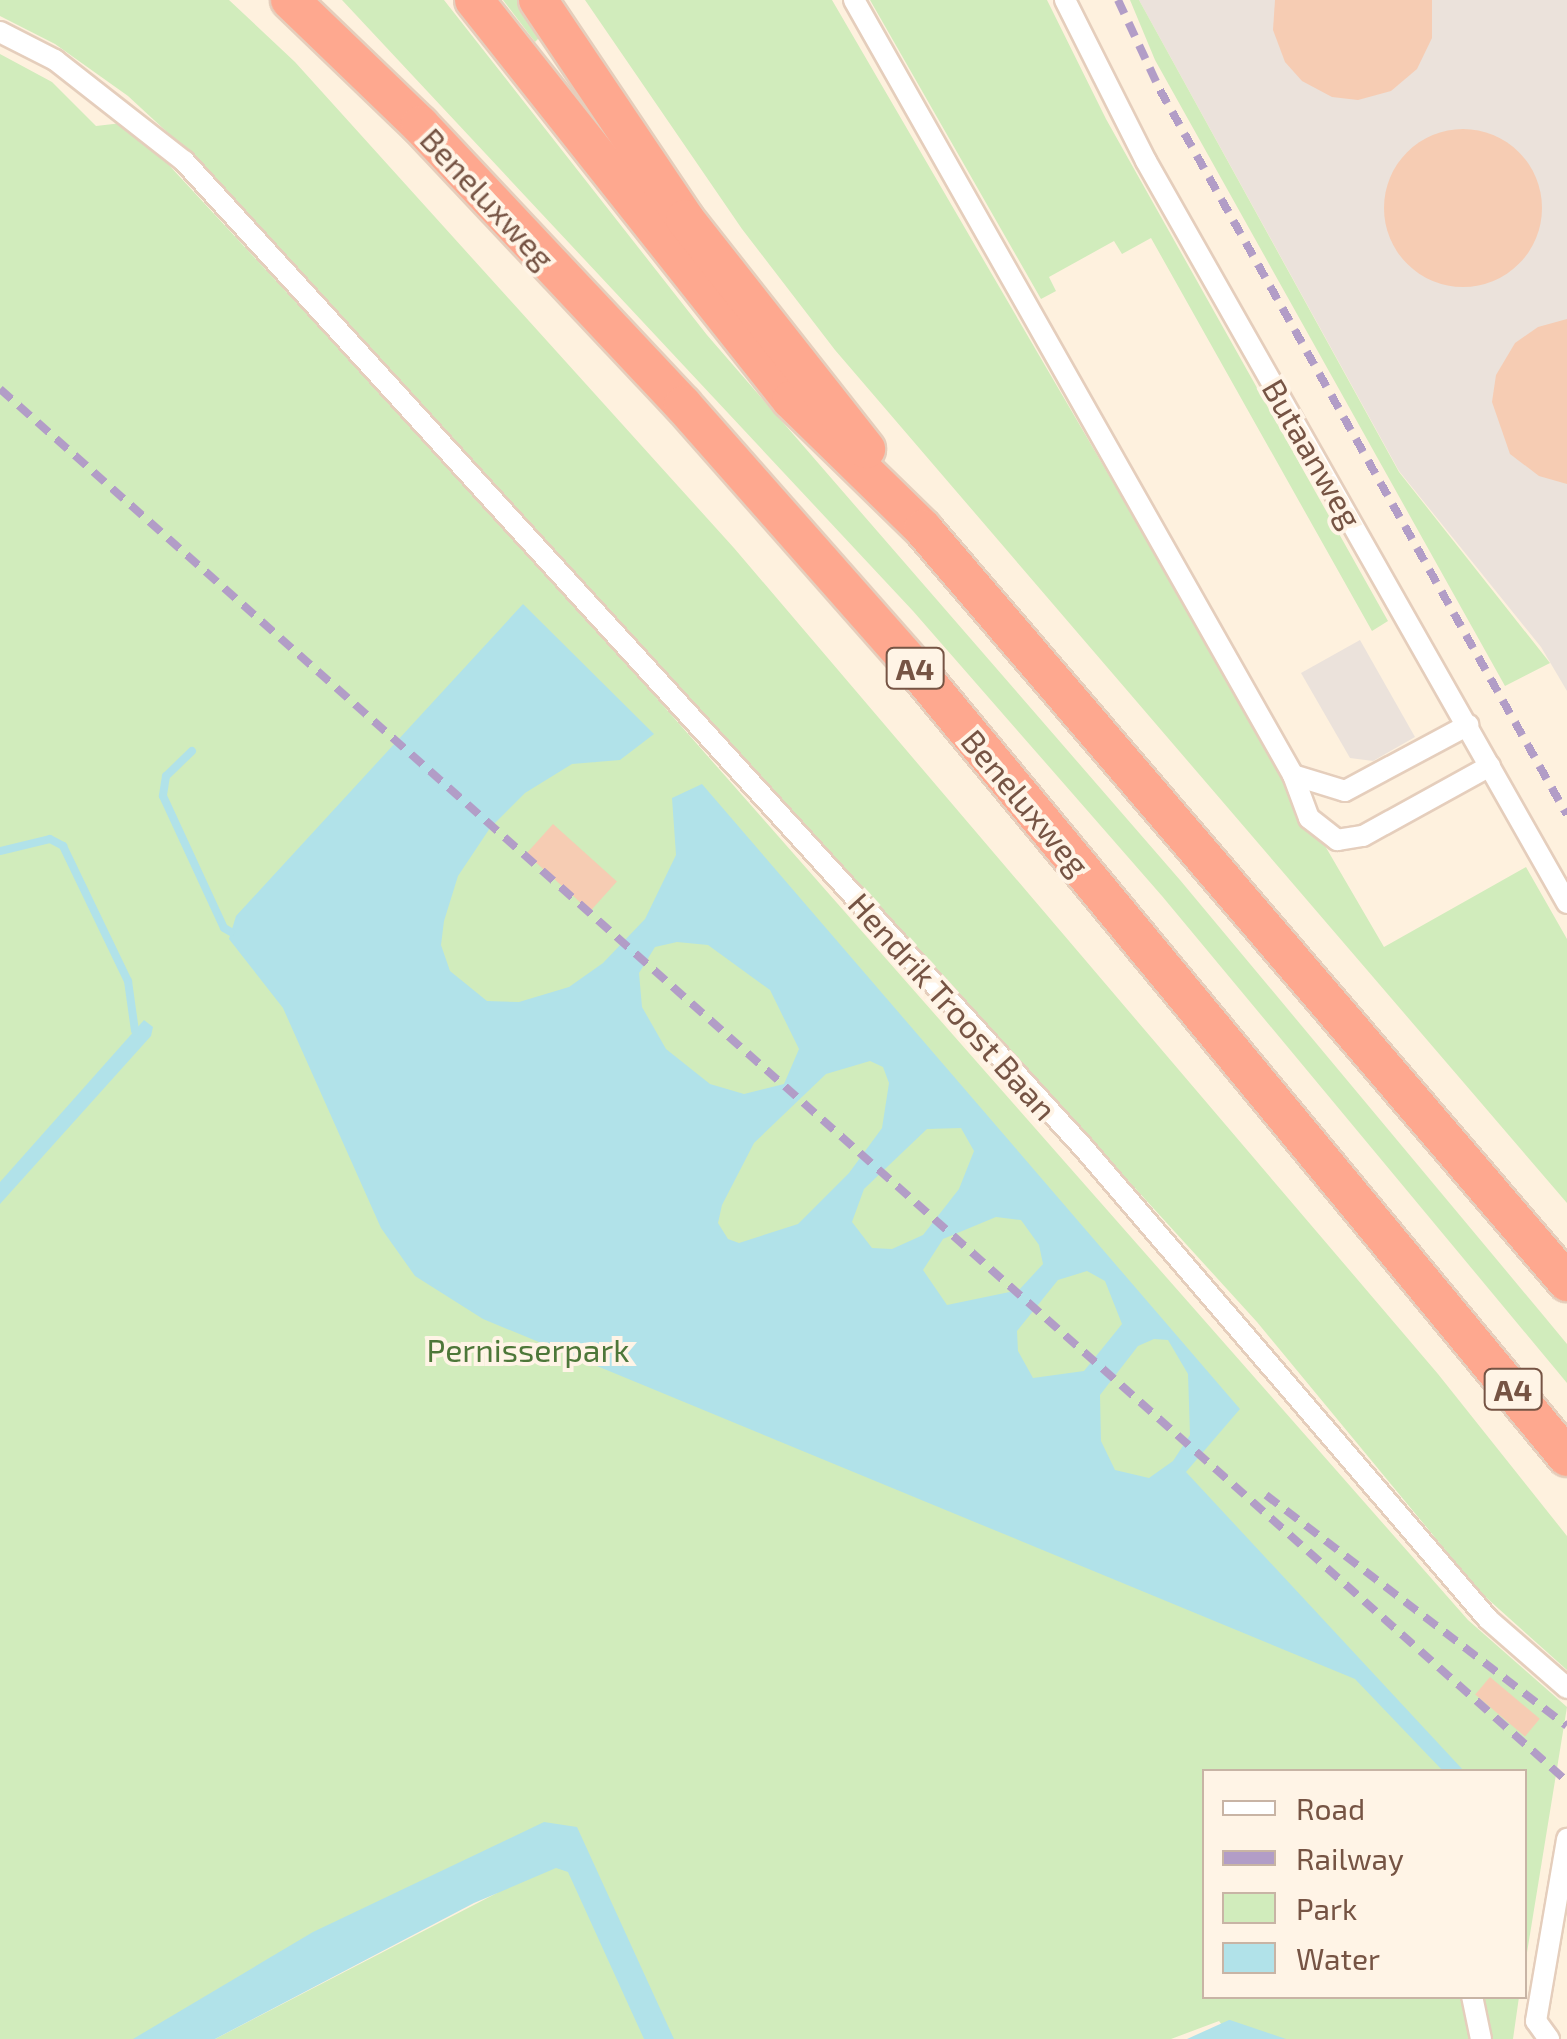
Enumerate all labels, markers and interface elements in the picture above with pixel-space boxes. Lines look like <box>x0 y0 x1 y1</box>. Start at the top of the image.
street label: Beneluxweg <box>413 120 563 276</box>
street label: Butaanweg <box>1255 372 1371 534</box>
road number: A4 <box>885 643 945 693</box>
street label: Beneluxweg <box>954 721 1098 883</box>
street label: Hendrik Troost Baan <box>841 884 1065 1128</box>
park label: Pernisserpark <box>426 1330 630 1368</box>
road number: A4 <box>1483 1364 1543 1414</box>
legend <box>1202 1769 1527 1999</box>
text: Road <box>1296 1790 1365 1826</box>
text: Railway <box>1296 1840 1404 1876</box>
text: Park <box>1296 1890 1357 1926</box>
text: Water <box>1296 1940 1380 1976</box>

